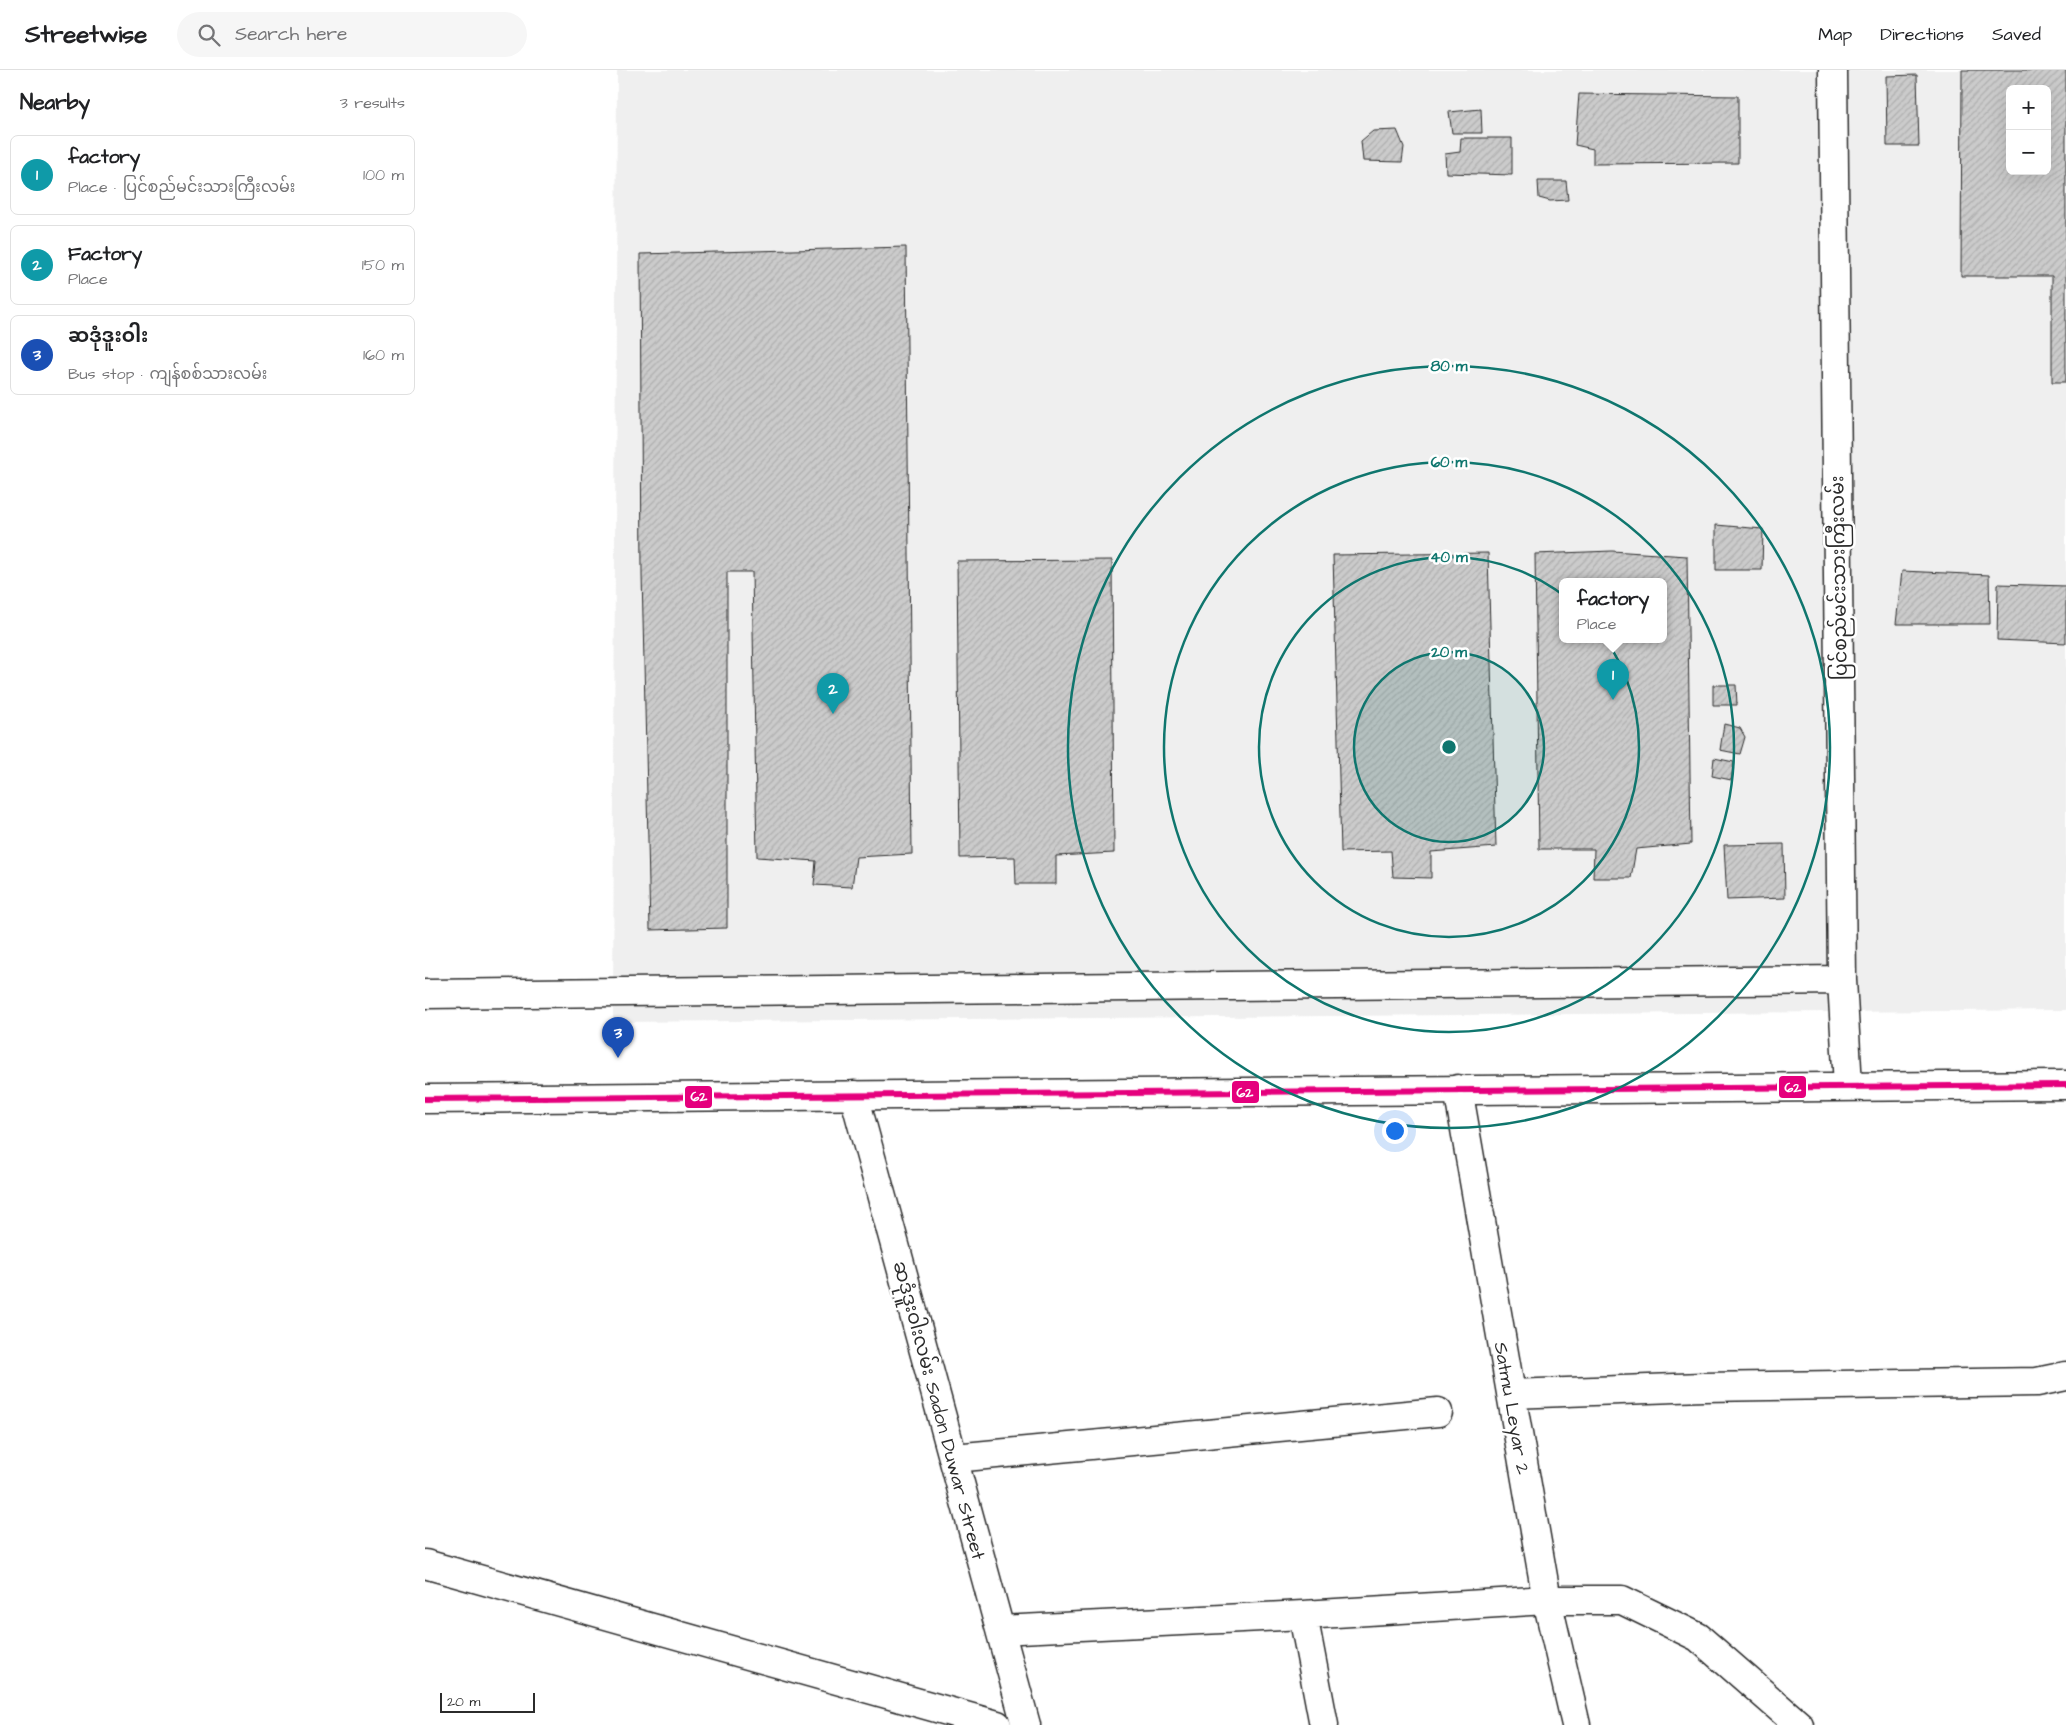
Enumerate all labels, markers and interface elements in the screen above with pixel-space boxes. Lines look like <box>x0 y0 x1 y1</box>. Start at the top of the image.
search box <box>177 12 527 57</box>
text: Streetwise <box>25 18 147 52</box>
icon: search <box>195 21 223 49</box>
text: Search here <box>235 21 347 48</box>
text: Map <box>1818 22 1852 47</box>
text: Directions <box>1880 22 1964 47</box>
text: Saved <box>1992 22 2041 47</box>
map controls <box>2006 85 2051 175</box>
button: + <box>2006 85 2051 130</box>
text: Nearby <box>20 88 90 117</box>
text: 3 results <box>340 92 405 114</box>
button: − <box>2006 130 2051 175</box>
text: factory <box>68 144 140 171</box>
text: 1 <box>36 164 38 186</box>
text: 100 m <box>363 164 404 186</box>
text: Place · ပြင်စည်မင်းသားကြီးလမ်း <box>68 176 295 198</box>
text: Factory <box>68 241 142 268</box>
text: 2 <box>32 254 42 276</box>
text: 150 m <box>362 254 404 276</box>
text: Place <box>68 268 108 290</box>
text: ဆဒုံဒူးဝါး <box>68 323 148 350</box>
text: 3 <box>33 344 41 366</box>
text: 160 m <box>363 344 404 366</box>
text: 80 m <box>1431 356 1468 377</box>
text: Bus stop · ကျန်စစ်သားလမ်း <box>68 363 267 385</box>
text: 60 m <box>1431 452 1468 473</box>
street label: ပြင်စည်မင်းသားကြီးလမ်း <box>1822 475 1856 681</box>
text: 40 m <box>1430 547 1468 568</box>
popup <box>1559 578 1667 643</box>
text: factory <box>1577 586 1649 613</box>
text: Place <box>1577 613 1617 635</box>
text: 20 m <box>1430 642 1467 663</box>
pin: 1 <box>1597 659 1629 700</box>
pin: 2 <box>817 673 849 714</box>
centre of rings <box>1440 738 1458 756</box>
pin: 3 <box>602 1017 634 1058</box>
line badge: 62 <box>1778 1075 1807 1099</box>
text: 62 <box>1785 1078 1802 1098</box>
line badge: 62 <box>1231 1080 1260 1104</box>
text: 62 <box>1237 1083 1254 1103</box>
line badge: 62 <box>684 1085 713 1109</box>
text: 62 <box>691 1087 708 1107</box>
your location <box>1382 1118 1408 1144</box>
street label: ဆဒုံဒူးဝါးလမ်း Sadon Duwar Street <box>884 1257 994 1564</box>
street label: Satmu Leyar 2 <box>1486 1340 1536 1477</box>
scale bar <box>440 1690 535 1713</box>
text: 20 m <box>447 1692 480 1712</box>

